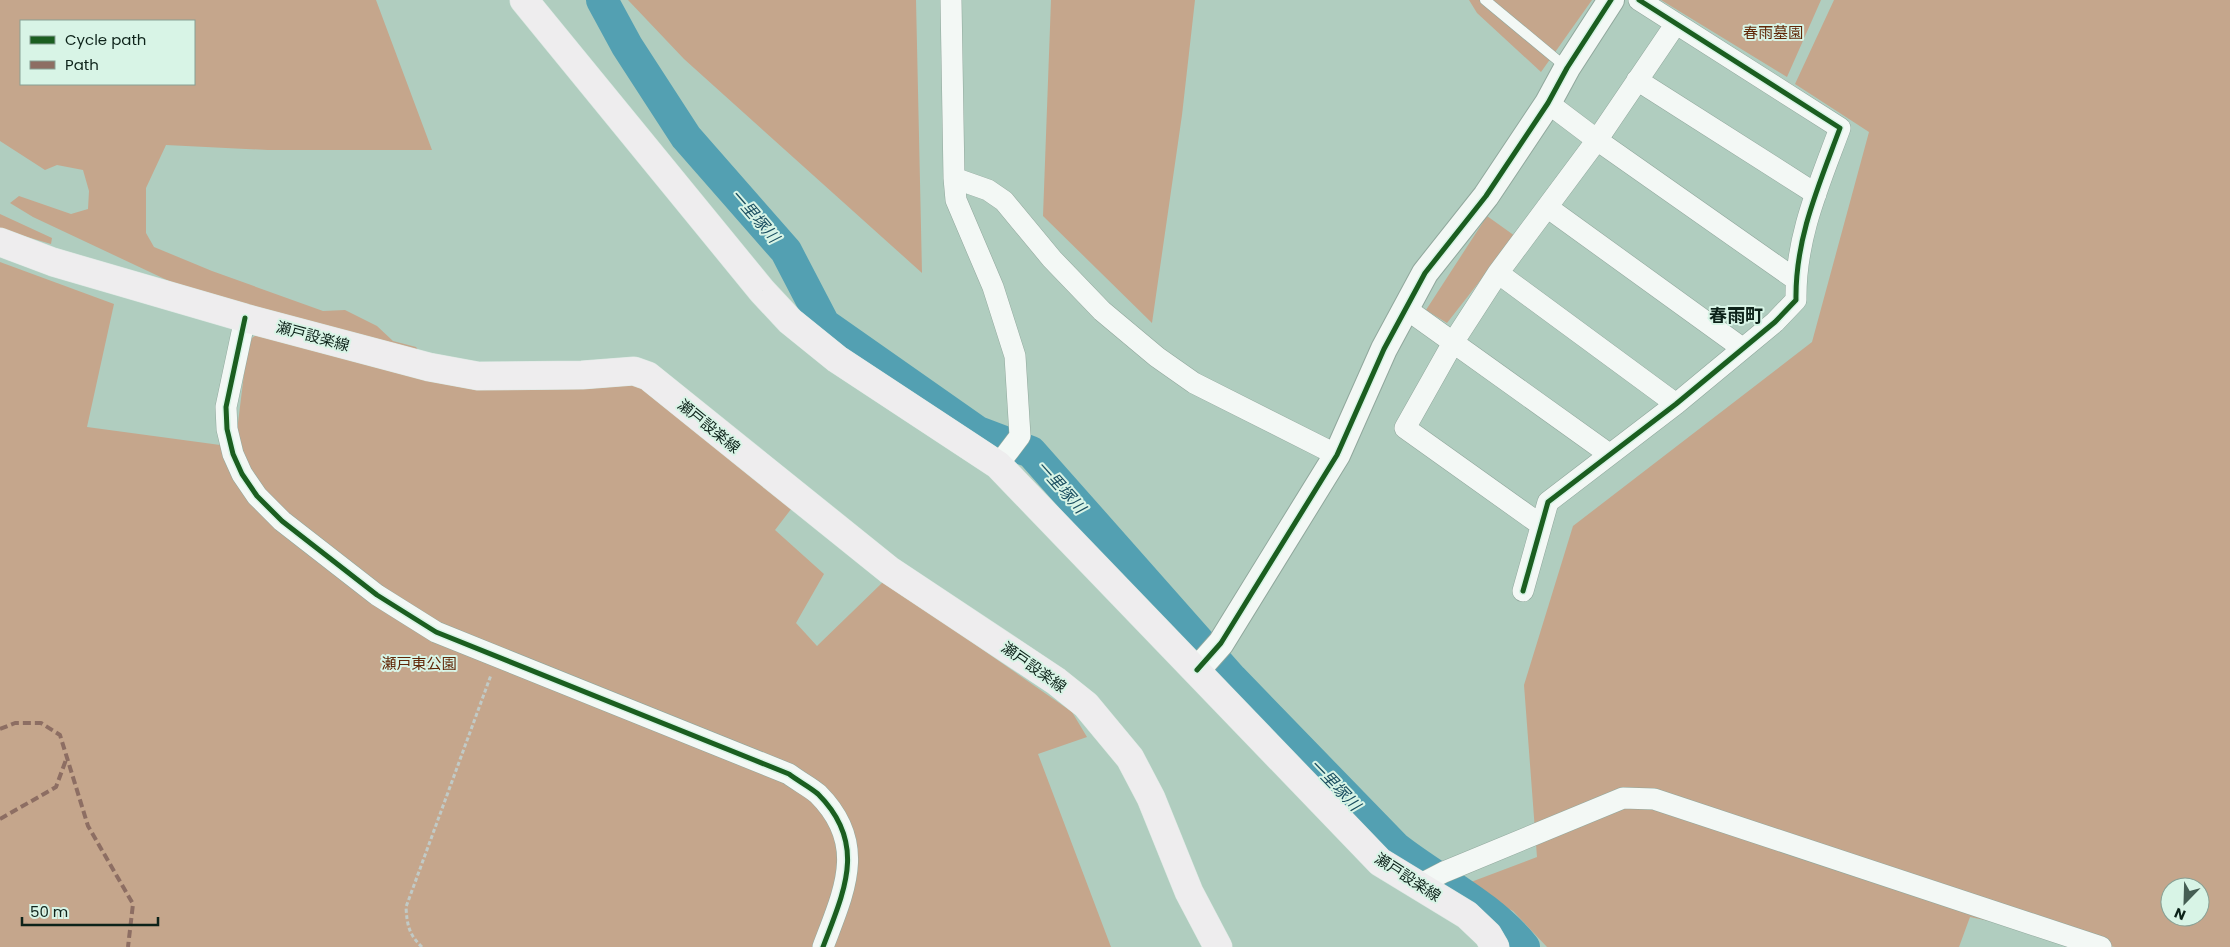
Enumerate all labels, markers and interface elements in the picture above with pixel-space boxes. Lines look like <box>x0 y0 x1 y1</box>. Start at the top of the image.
legend <box>20 20 195 85</box>
park label: 春雨墓園 <box>1743 22 1803 43</box>
text: Cycle path <box>65 29 146 50</box>
text: Path <box>65 54 99 75</box>
water label: 一里塚川 <box>725 184 786 249</box>
district label: 春雨町 <box>1709 303 1763 328</box>
street label: 瀬戸設楽線 <box>274 316 352 356</box>
street label: 瀬戸設楽線 <box>673 394 745 458</box>
water label: 一里塚川 <box>1031 456 1092 520</box>
street label: 瀬戸設楽線 <box>997 637 1071 697</box>
park label: 瀬戸東公園 <box>381 653 457 674</box>
water label: 一里塚川 <box>1304 754 1367 817</box>
street label: 瀬戸設楽線 <box>1371 848 1445 906</box>
north arrow <box>2160 877 2210 927</box>
scale bar <box>22 894 159 926</box>
text: 50 m <box>30 901 68 922</box>
text: N <box>2171 903 2189 925</box>

